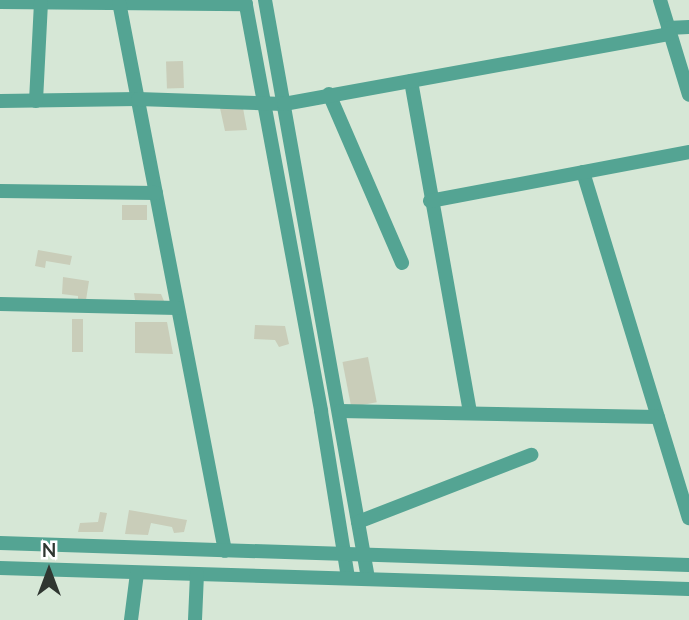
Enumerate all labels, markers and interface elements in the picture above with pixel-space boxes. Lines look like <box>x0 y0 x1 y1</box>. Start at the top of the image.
north arrow <box>14 536 84 606</box>
text: N <box>42 538 56 561</box>

